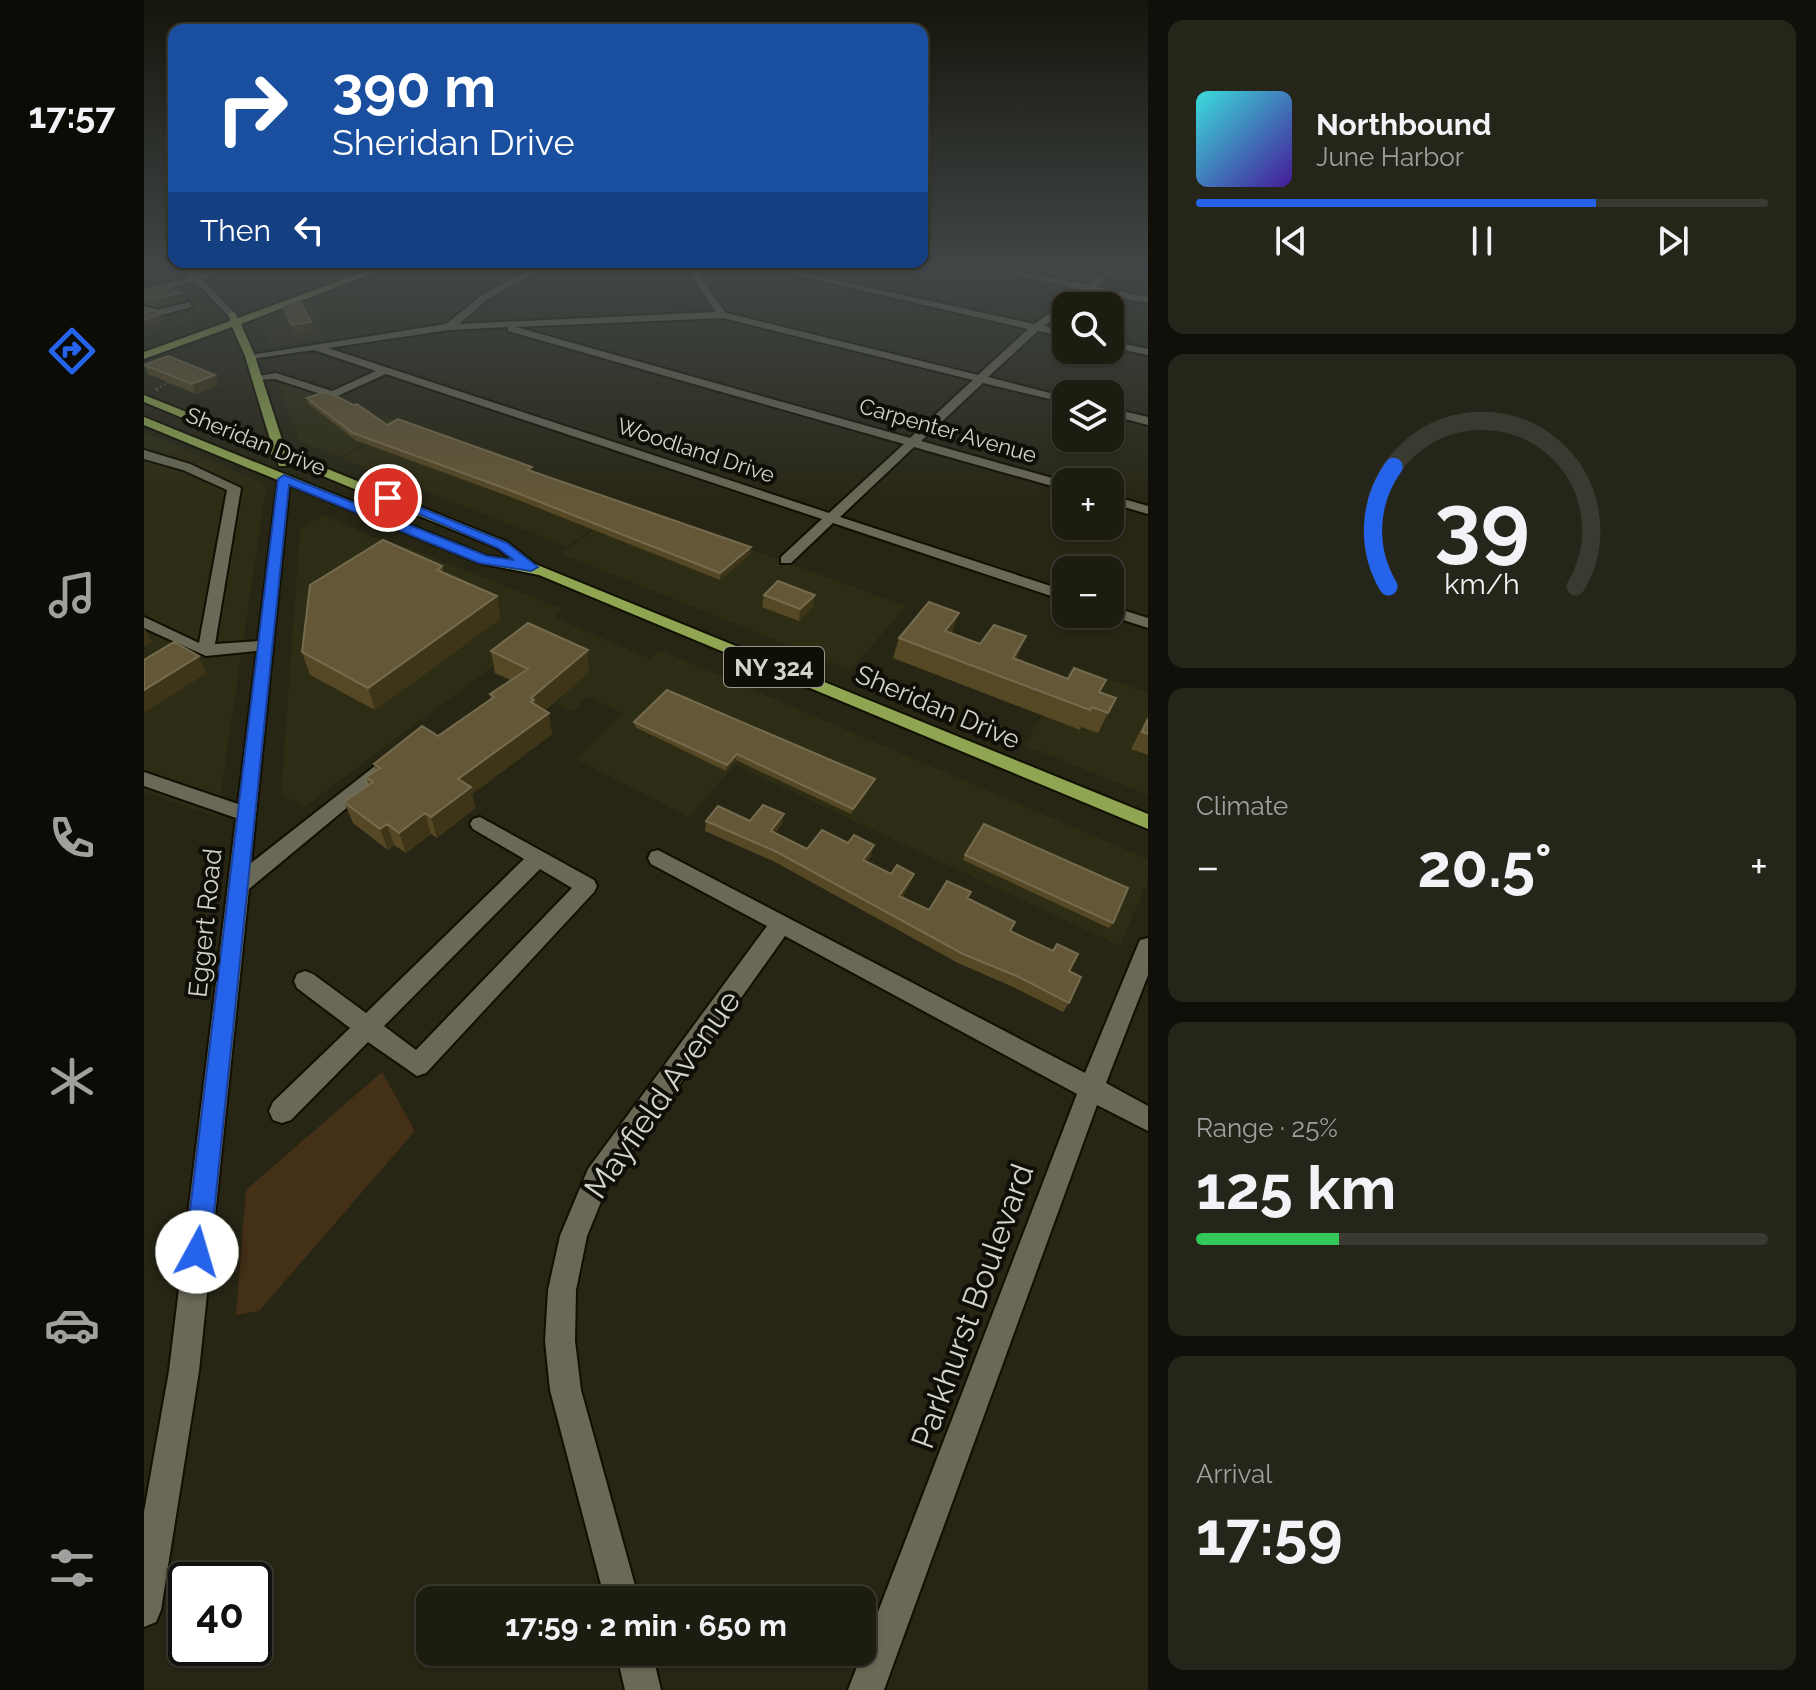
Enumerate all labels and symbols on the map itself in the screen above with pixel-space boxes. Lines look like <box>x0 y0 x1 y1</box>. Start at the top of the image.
street label: Carpenter Avenue <box>856 392 1040 468</box>
street label: Sheridan Drive <box>182 401 330 481</box>
street label: Woodland Drive <box>614 412 778 488</box>
pin <box>354 464 422 532</box>
road number: NY 324 <box>724 647 824 687</box>
street label: Sheridan Drive <box>852 659 1024 755</box>
street label: Eggert Road <box>182 847 228 999</box>
street label: Mayfield Avenue <box>577 983 747 1205</box>
street label: Parkhurst Boulevard <box>903 1159 1041 1453</box>
position arrow <box>155 1210 239 1294</box>
speed limit sign: 40 <box>168 1562 272 1666</box>

